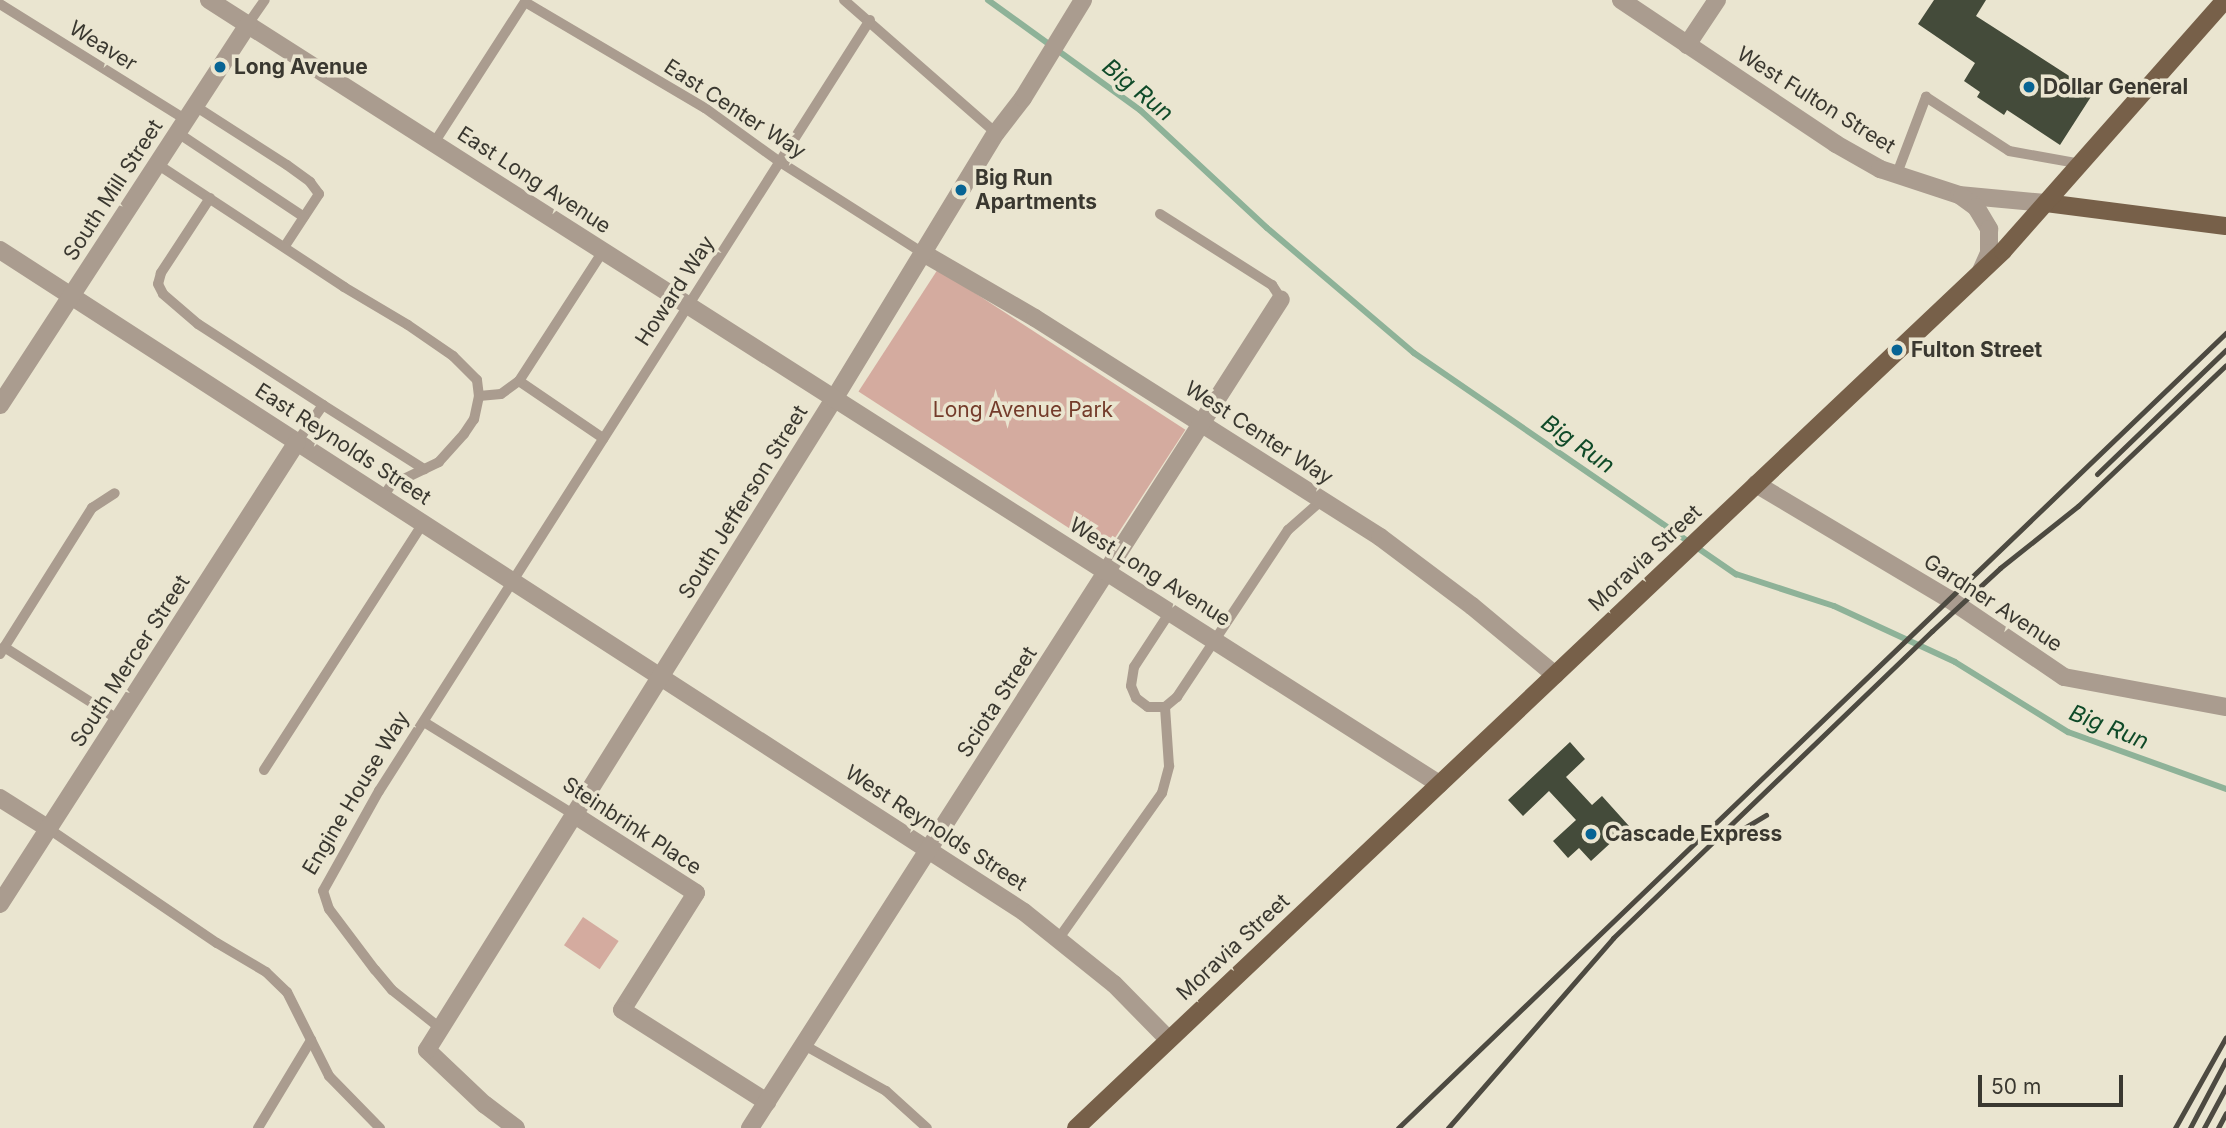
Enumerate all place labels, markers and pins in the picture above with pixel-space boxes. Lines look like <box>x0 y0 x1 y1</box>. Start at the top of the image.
place label: Long Avenue <box>234 54 368 80</box>
marker: Long Avenue <box>212 59 228 75</box>
place label: Dollar General <box>2043 74 2188 100</box>
marker: Dollar General <box>2021 79 2037 95</box>
place label: Big Run Apartments <box>975 165 1097 215</box>
marker: Big Run Apartments <box>953 182 969 198</box>
place label: Fulton Street <box>1911 337 2042 363</box>
marker: Fulton Street <box>1889 342 1905 358</box>
place label: Cascade Express <box>1605 821 1782 847</box>
marker: Cascade Express <box>1583 826 1599 842</box>

